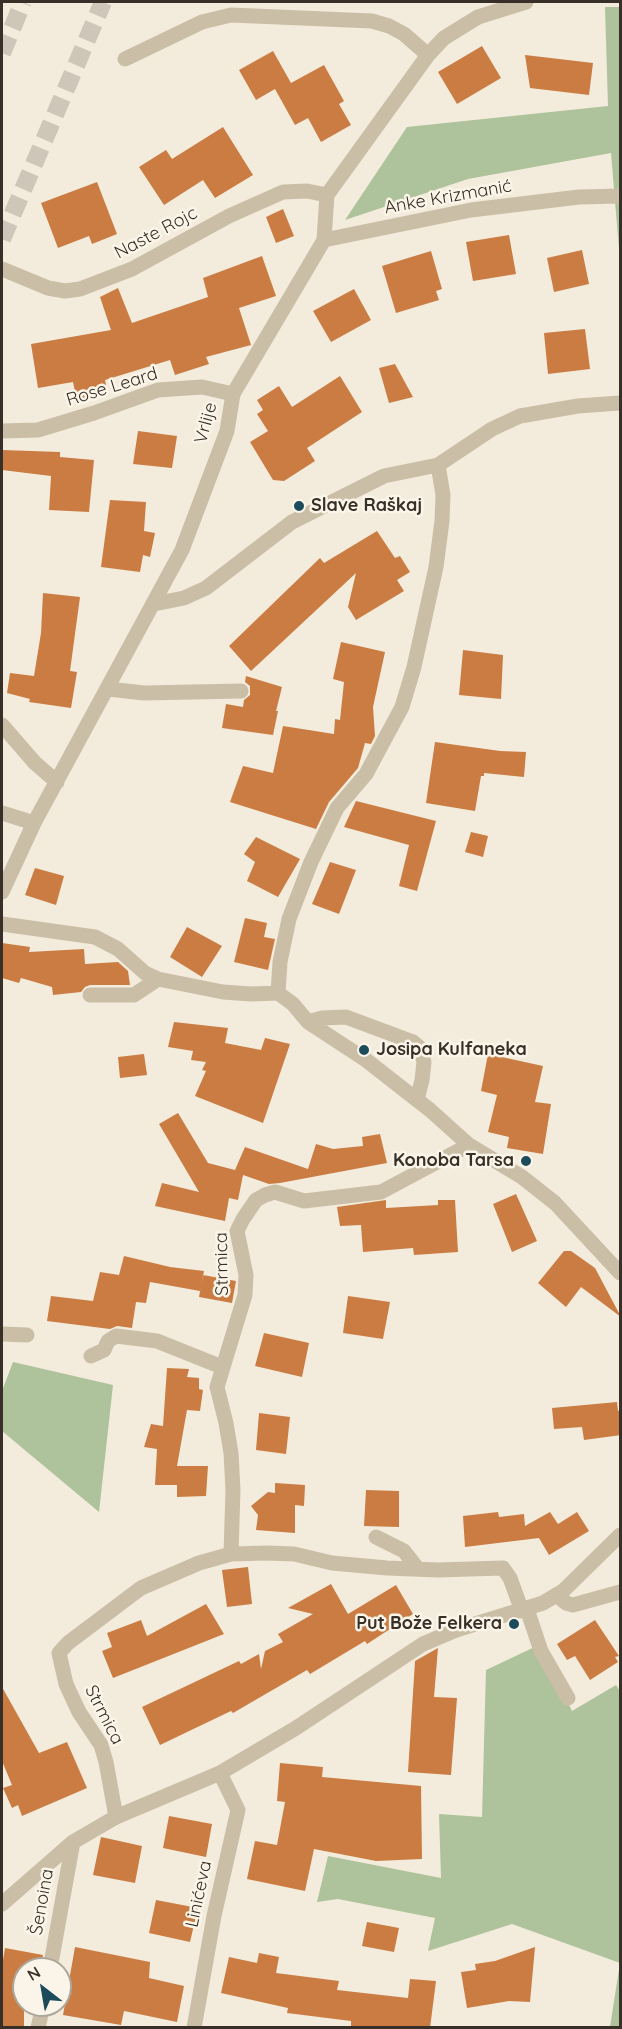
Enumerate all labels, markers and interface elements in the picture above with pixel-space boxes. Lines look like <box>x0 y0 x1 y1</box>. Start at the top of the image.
street label: Anke Krizmanić <box>383 175 513 219</box>
street label: Naste Rojc <box>111 202 201 264</box>
street label: Rose Leard <box>64 363 160 411</box>
street label: Vrlije <box>190 400 222 446</box>
place label: Slave Raškaj <box>311 495 422 517</box>
marker: Slave Raškaj <box>292 499 306 513</box>
place label: Josipa Kulfaneka <box>376 1039 527 1061</box>
marker: Josipa Kulfaneka <box>357 1043 371 1057</box>
place label: Konoba Tarsa <box>393 1150 514 1172</box>
marker: Konoba Tarsa <box>519 1154 533 1168</box>
street label: Strmica <box>211 1232 233 1296</box>
place label: Put Bože Felkera <box>356 1613 502 1635</box>
marker: Put Bože Felkera <box>507 1617 521 1631</box>
street label: Strmica <box>80 1682 128 1748</box>
street label: Linićeva <box>181 1859 217 1929</box>
street label: Šenoina <box>26 1867 58 1937</box>
north arrow <box>12 1957 72 2017</box>
text: N <box>24 1962 44 1985</box>

